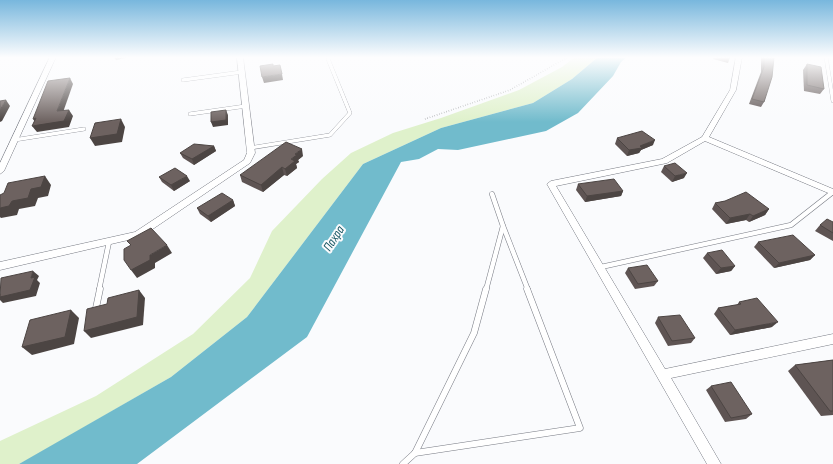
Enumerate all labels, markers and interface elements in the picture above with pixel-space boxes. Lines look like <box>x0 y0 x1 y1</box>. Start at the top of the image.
water label: Пахра <box>320 222 348 254</box>

